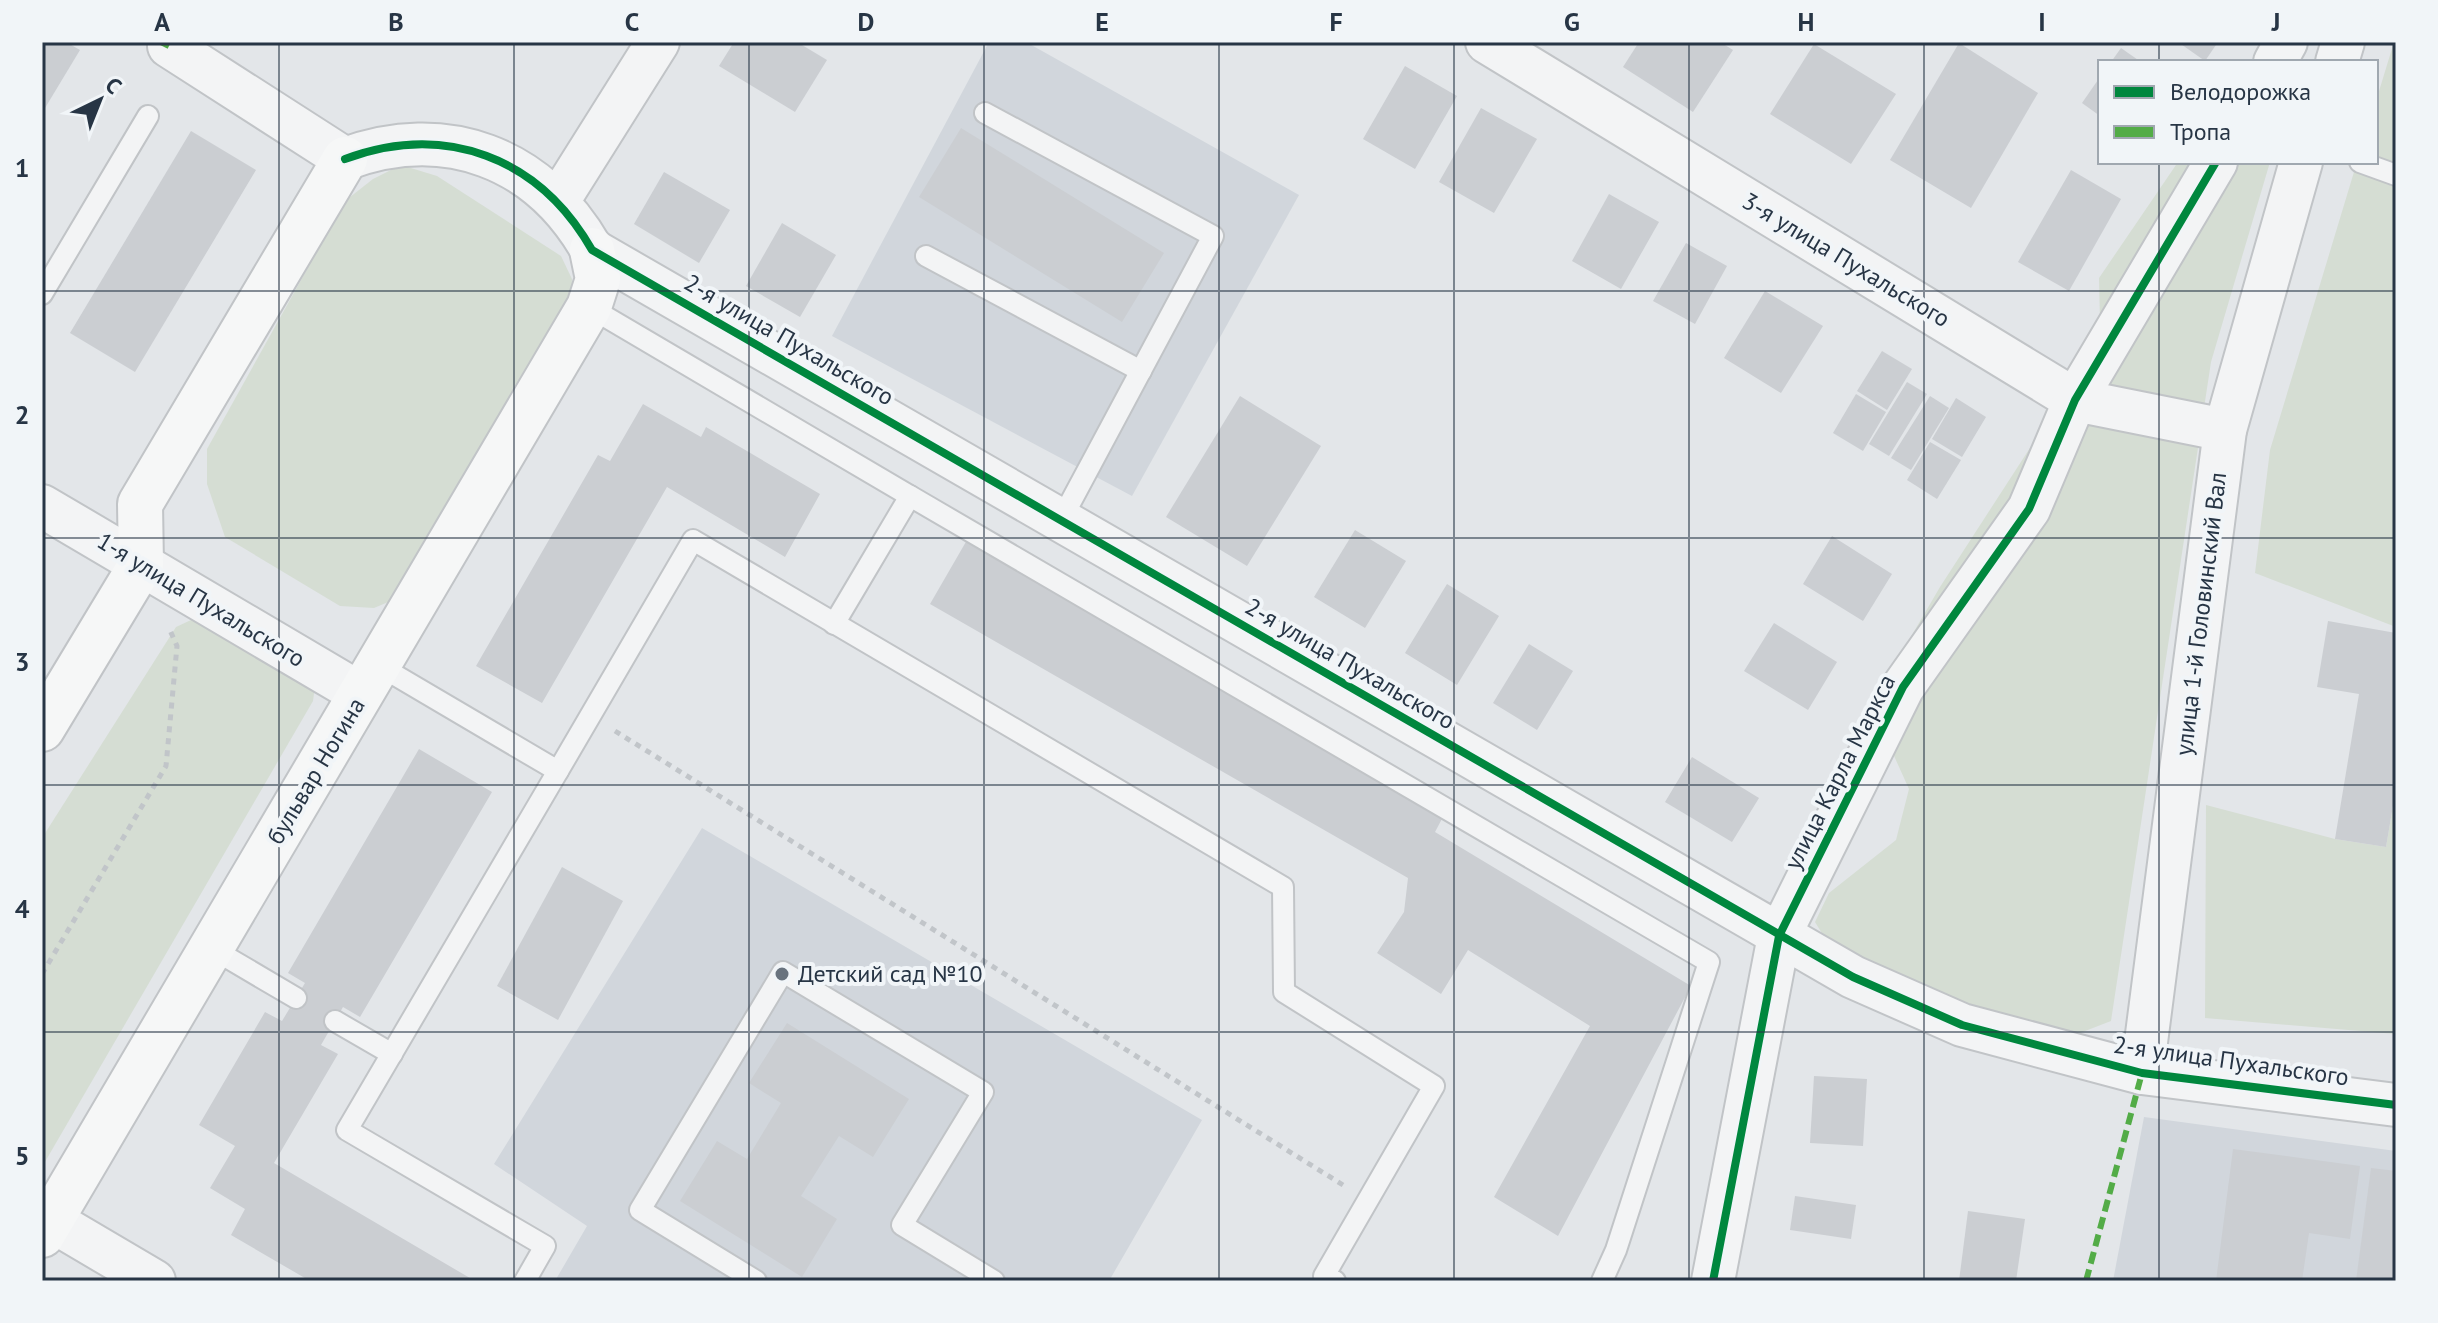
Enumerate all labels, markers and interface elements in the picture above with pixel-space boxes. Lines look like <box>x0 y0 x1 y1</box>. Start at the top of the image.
text: A <box>154 5 170 38</box>
text: B <box>388 5 404 38</box>
text: C <box>625 5 639 38</box>
text: D <box>858 5 874 38</box>
text: E <box>1095 5 1109 38</box>
text: F <box>1329 5 1343 38</box>
text: G <box>1564 5 1580 38</box>
text: H <box>1798 5 1814 38</box>
text: I <box>2038 5 2046 38</box>
text: J <box>2271 5 2280 38</box>
north arrow <box>60 60 140 140</box>
legend <box>2098 60 2378 164</box>
text: С <box>100 71 128 100</box>
text: Велодорожка <box>2170 76 2311 107</box>
text: Тропа <box>2170 116 2231 147</box>
text: 1 <box>15 151 29 184</box>
street label: 3-я улица Пухальского <box>1737 185 1956 334</box>
street label: 2-я улица Пухальского <box>679 267 900 412</box>
text: 2 <box>15 398 29 431</box>
street label: улица 1-й Головинский Вал <box>2168 470 2233 757</box>
street label: 1-я улица Пухальского <box>92 525 311 674</box>
street label: 2-я улица Пухальского <box>1240 591 1461 736</box>
text: 3 <box>15 645 29 678</box>
street label: улица Карла Маркса <box>1777 669 1902 875</box>
street label: бульвар Ногина <box>260 692 372 850</box>
text: 4 <box>15 892 30 925</box>
place label: Детский сад №10 <box>798 958 983 989</box>
marker: Детский сад №10 <box>773 965 791 983</box>
street label: 2-я улица Пухальского <box>2111 1029 2351 1092</box>
text: 5 <box>15 1139 29 1172</box>

